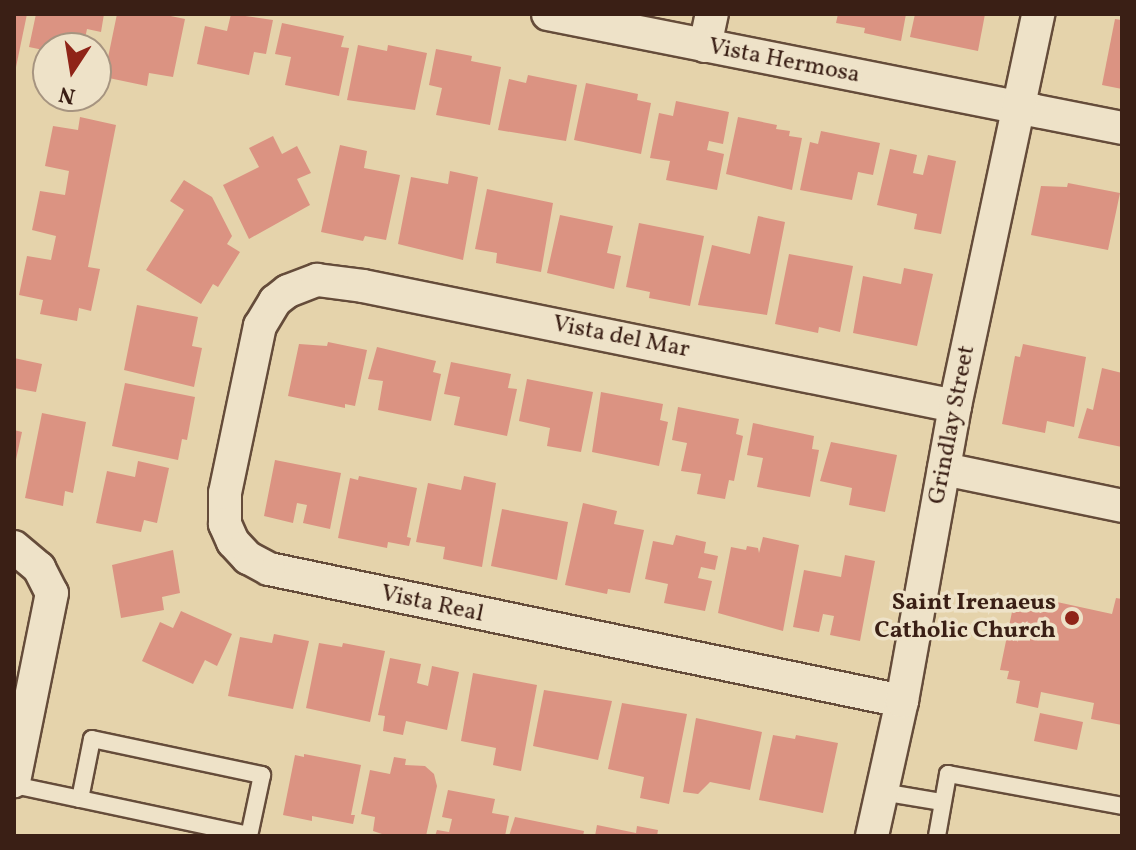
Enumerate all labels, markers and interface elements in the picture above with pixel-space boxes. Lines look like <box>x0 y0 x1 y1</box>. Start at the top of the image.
north arrow <box>32 32 112 112</box>
street label: Vista Hermosa <box>706 33 862 91</box>
text: N <box>56 77 78 111</box>
street label: Vista del Mar <box>550 311 692 365</box>
street label: Grindlay Street <box>923 343 983 507</box>
street label: Vista Real <box>378 580 486 630</box>
place label: Saint Irenaeus Catholic Church <box>874 590 1056 646</box>
marker: Saint Irenaeus Catholic Church <box>1063 609 1081 627</box>

